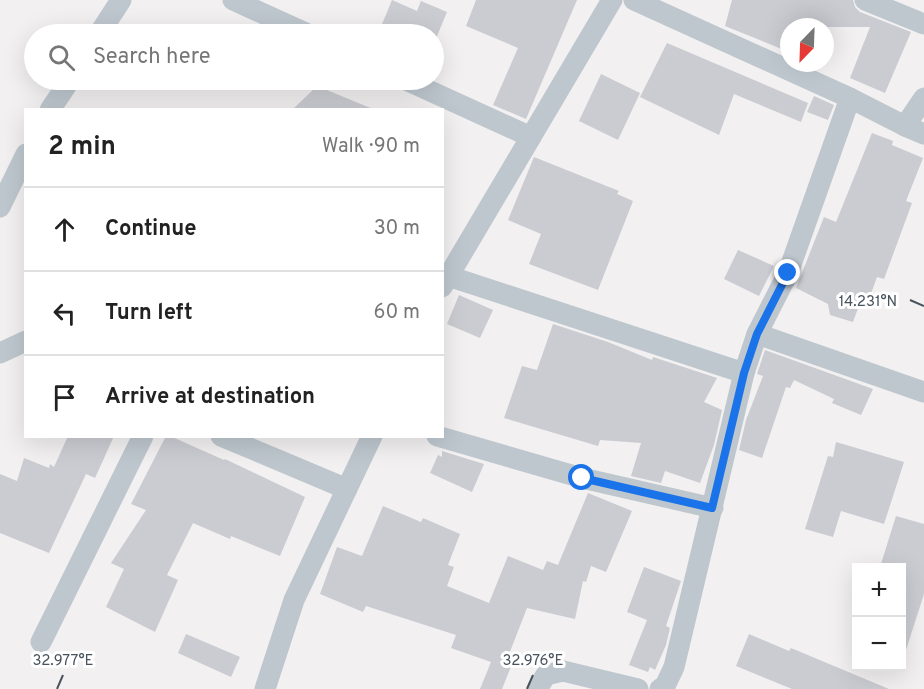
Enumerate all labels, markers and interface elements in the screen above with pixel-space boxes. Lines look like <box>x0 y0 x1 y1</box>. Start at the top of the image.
north arrow <box>780 18 834 72</box>
search box <box>24 24 444 90</box>
icon: search <box>45 41 78 74</box>
text: Search here <box>93 44 211 71</box>
text: 2 min <box>48 131 116 164</box>
text: Walk · 90 m <box>322 134 420 160</box>
icon: ahead <box>48 213 81 246</box>
text: Continue <box>105 216 196 243</box>
text: 30 m <box>374 216 420 242</box>
route end <box>774 259 800 285</box>
text: 14.231°N <box>839 293 897 312</box>
icon: left <box>48 297 81 330</box>
text: Turn left <box>105 300 193 327</box>
text: 60 m <box>374 300 420 326</box>
icon: arrive <box>48 381 81 414</box>
text: Arrive at destination <box>105 384 315 411</box>
route start <box>568 464 594 490</box>
map controls <box>852 563 906 671</box>
button: + <box>852 563 906 617</box>
button: − <box>852 617 906 671</box>
text: 32.977°E <box>32 652 94 671</box>
text: 32.976°E <box>503 652 563 671</box>

